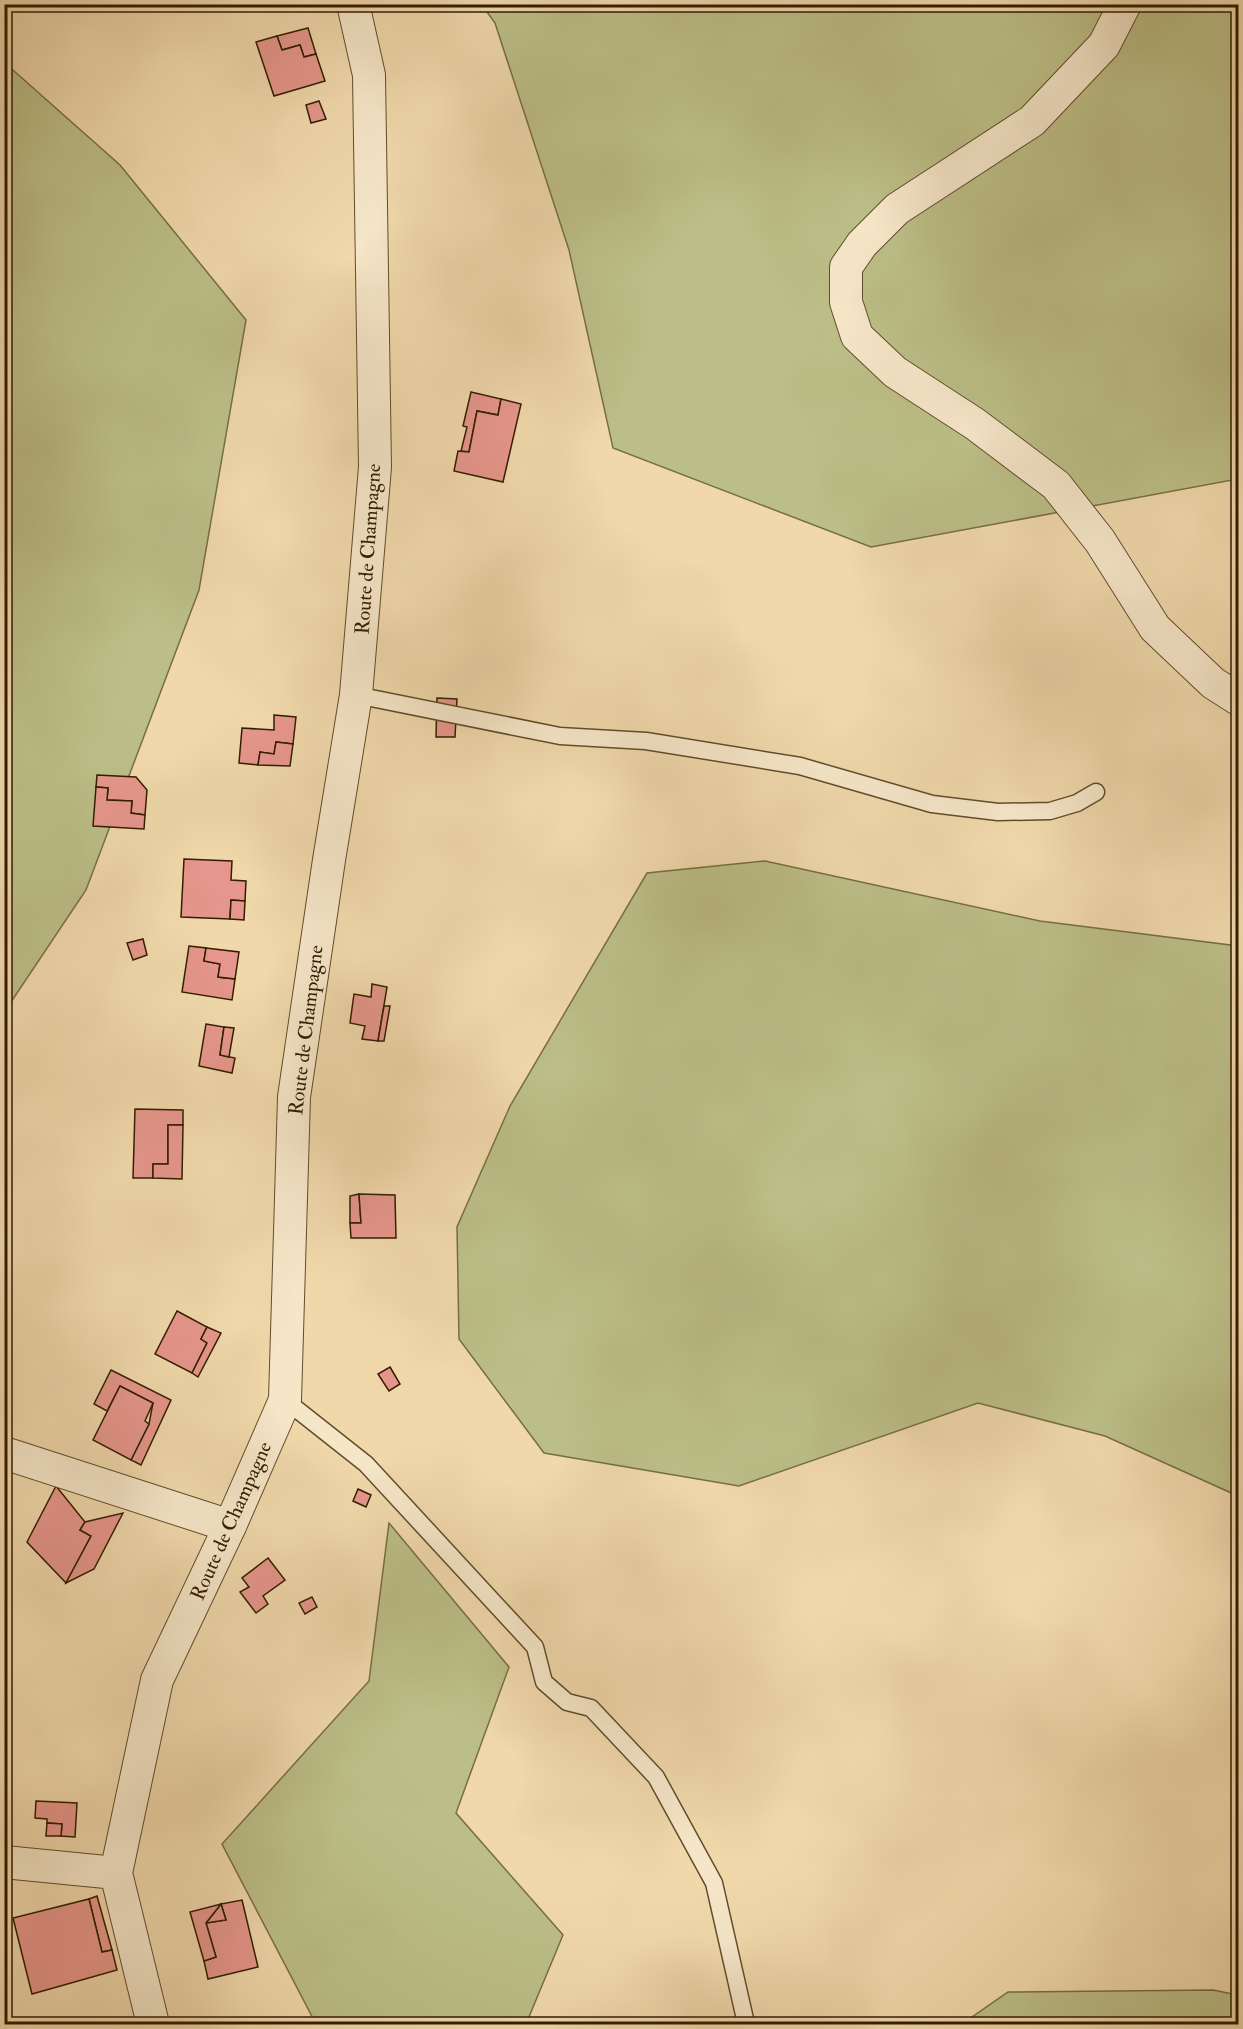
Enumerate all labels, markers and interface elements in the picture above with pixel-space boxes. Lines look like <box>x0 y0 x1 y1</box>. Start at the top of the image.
street label: Route de Champagne <box>350 463 387 635</box>
street label: Route de Champagne <box>283 944 330 1117</box>
street label: Route de Champagne <box>185 1438 278 1605</box>

